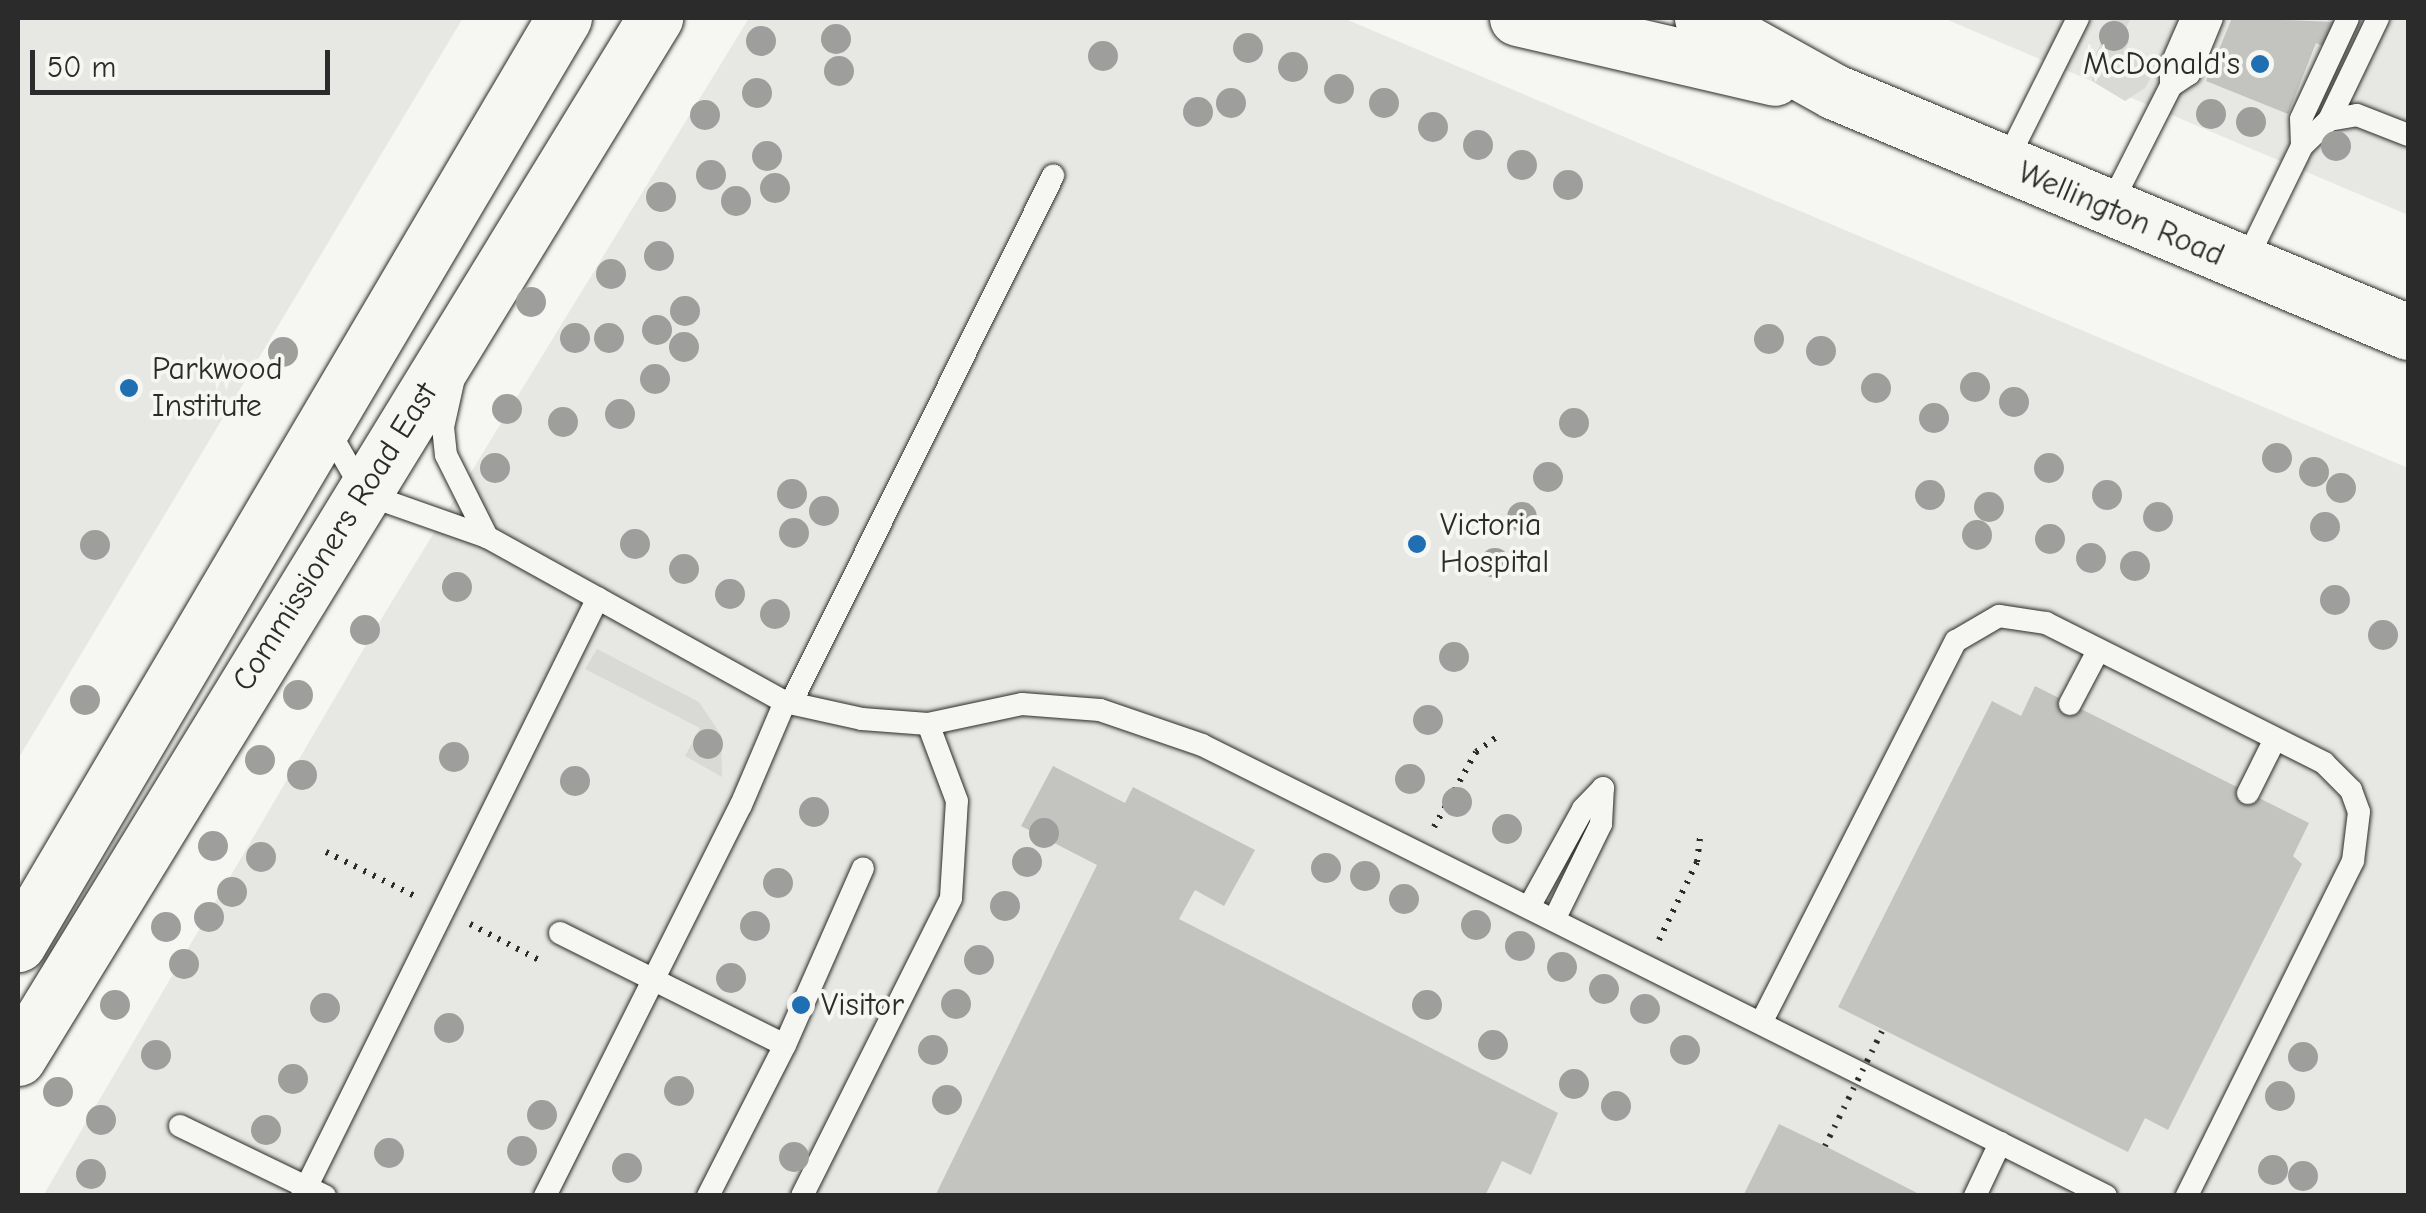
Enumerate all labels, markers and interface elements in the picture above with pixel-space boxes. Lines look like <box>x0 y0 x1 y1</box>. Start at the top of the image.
scale bar <box>35 30 335 92</box>
place label: McDonald's <box>2083 45 2240 83</box>
text: 50 m <box>47 50 116 85</box>
marker: McDonald's <box>2249 53 2271 75</box>
street label: Wellington Road <box>2012 153 2230 275</box>
place label: Parkwood Institute <box>152 351 283 426</box>
marker: Parkwood Institute <box>116 375 142 401</box>
street label: Commissioners Road East <box>224 376 446 698</box>
place label: Victoria Hospital <box>1440 507 1549 582</box>
marker: Victoria Hospital <box>1404 531 1430 557</box>
place label: Visitor <box>821 986 904 1024</box>
marker: Visitor <box>790 994 812 1016</box>

